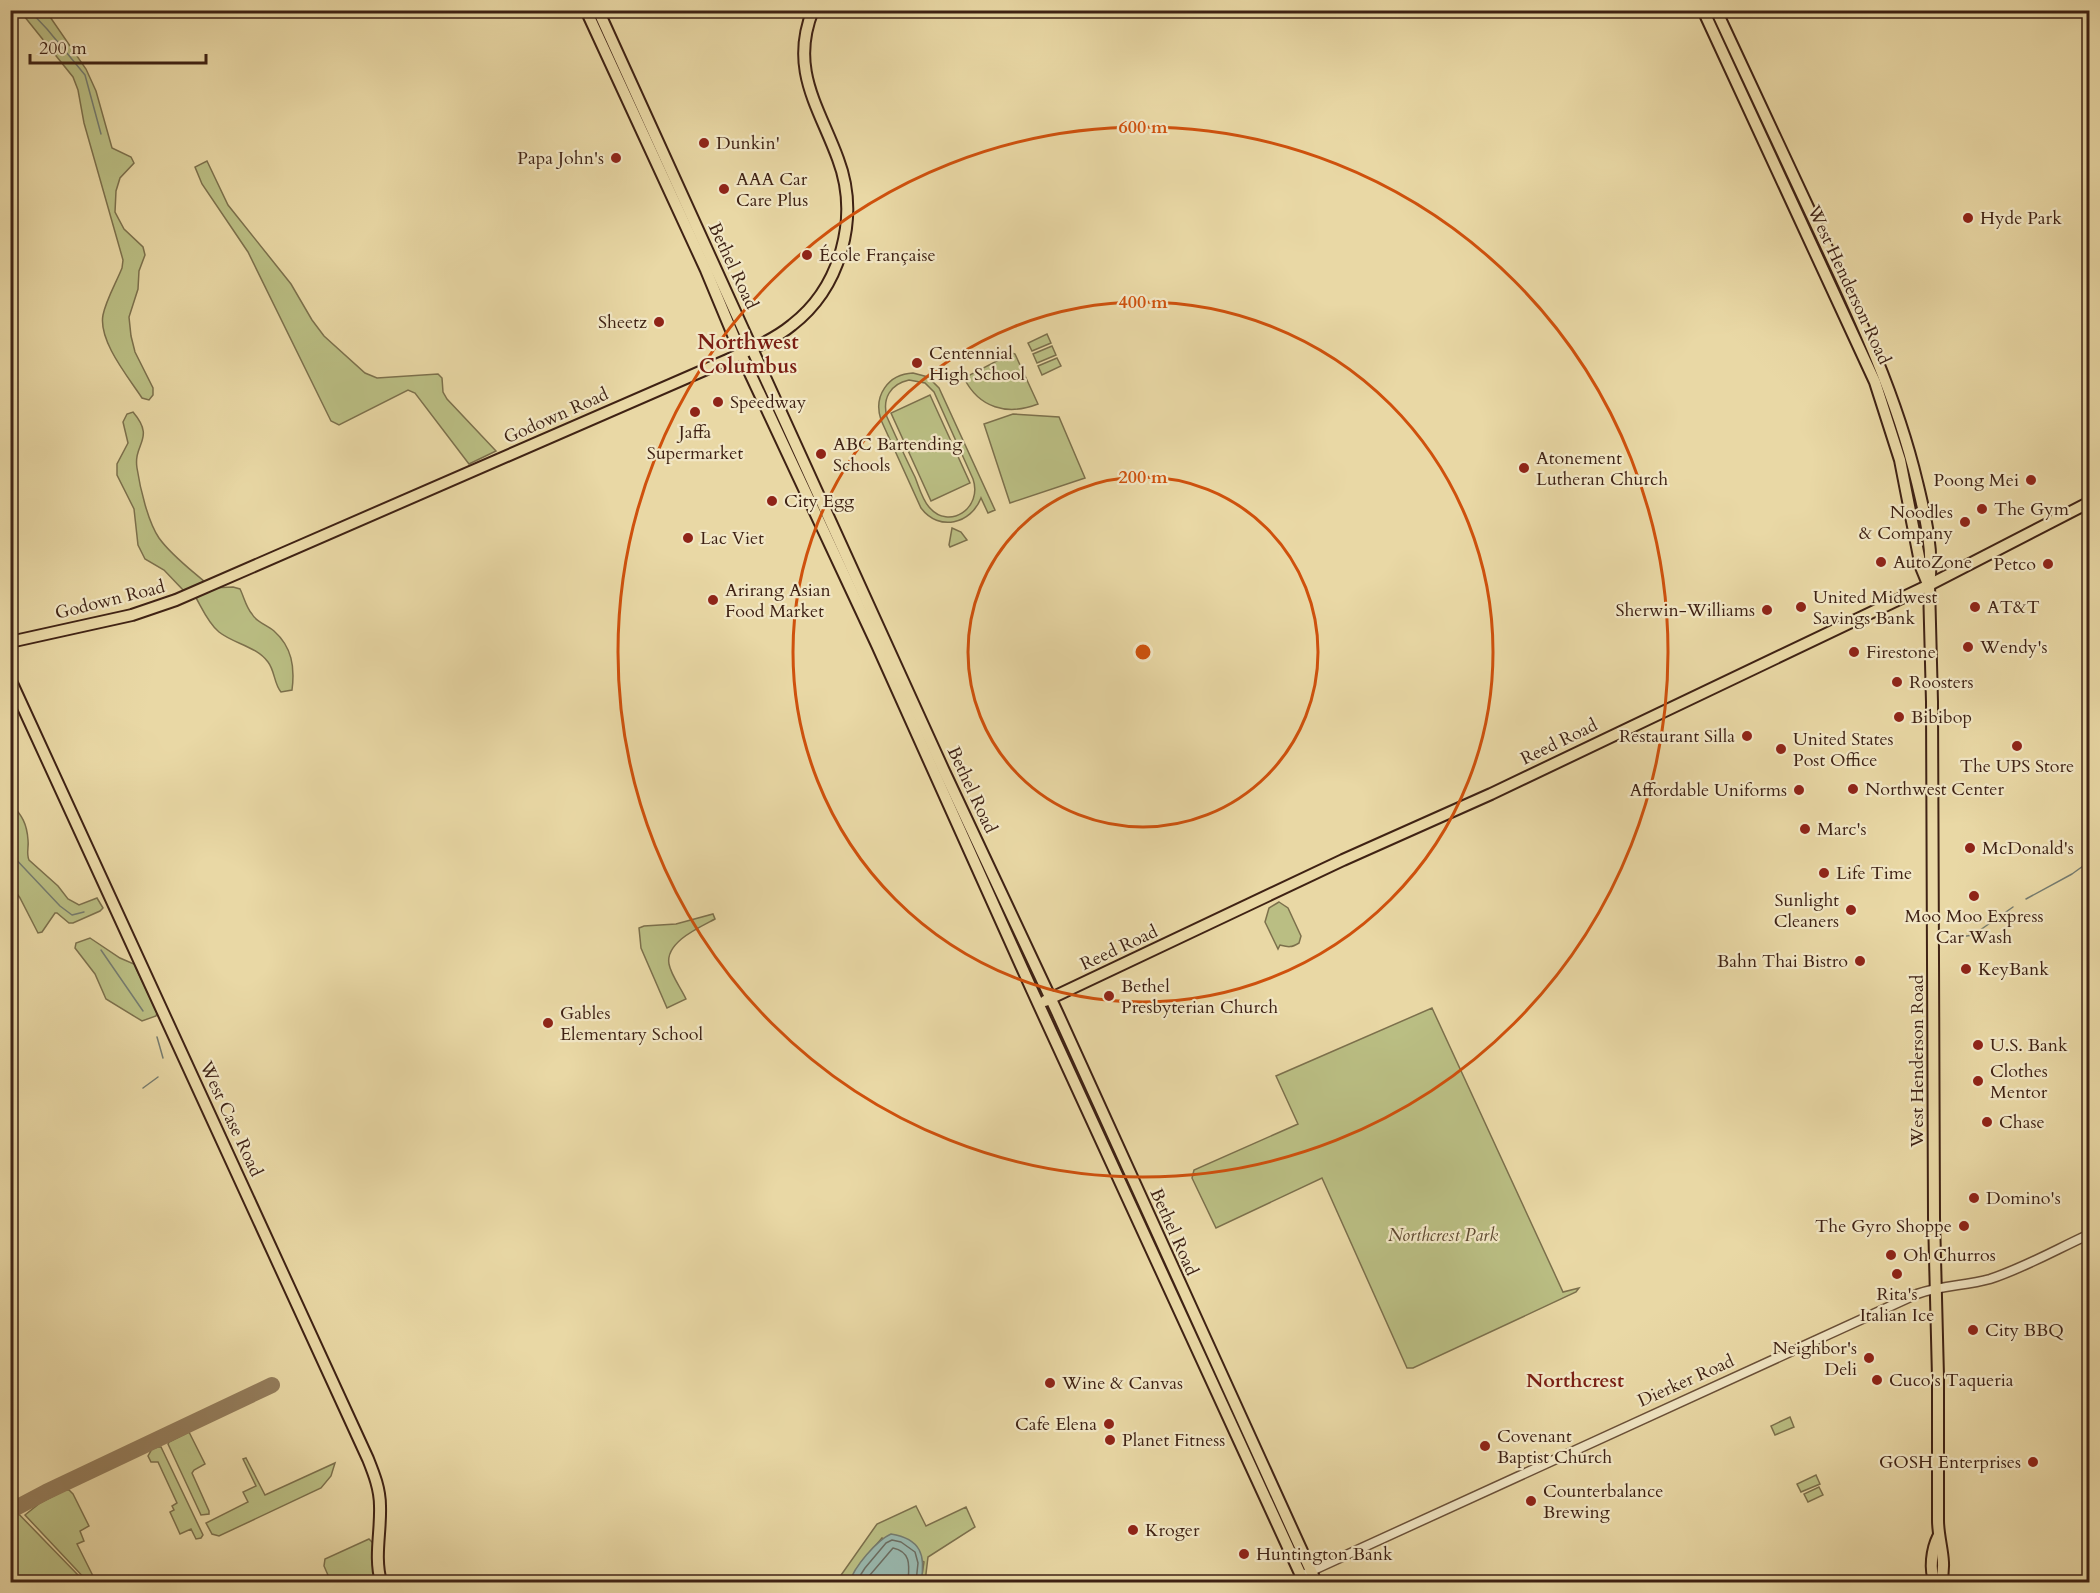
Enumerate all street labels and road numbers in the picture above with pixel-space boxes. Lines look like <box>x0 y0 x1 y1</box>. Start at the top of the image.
street label: West Henderson Road <box>1801 201 1897 369</box>
street label: Bethel Road <box>702 219 764 314</box>
street label: Godown Road <box>500 382 613 450</box>
street label: Godown Road <box>52 574 168 626</box>
street label: Reed Road <box>1516 712 1602 771</box>
street label: Bethel Road <box>941 743 1003 838</box>
street label: Reed Road <box>1076 919 1162 977</box>
street label: West Henderson Road <box>1905 974 1930 1148</box>
street label: West Case Road <box>193 1056 269 1181</box>
street label: Bethel Road <box>1144 1184 1205 1280</box>
street label: Dierker Road <box>1634 1348 1739 1413</box>

